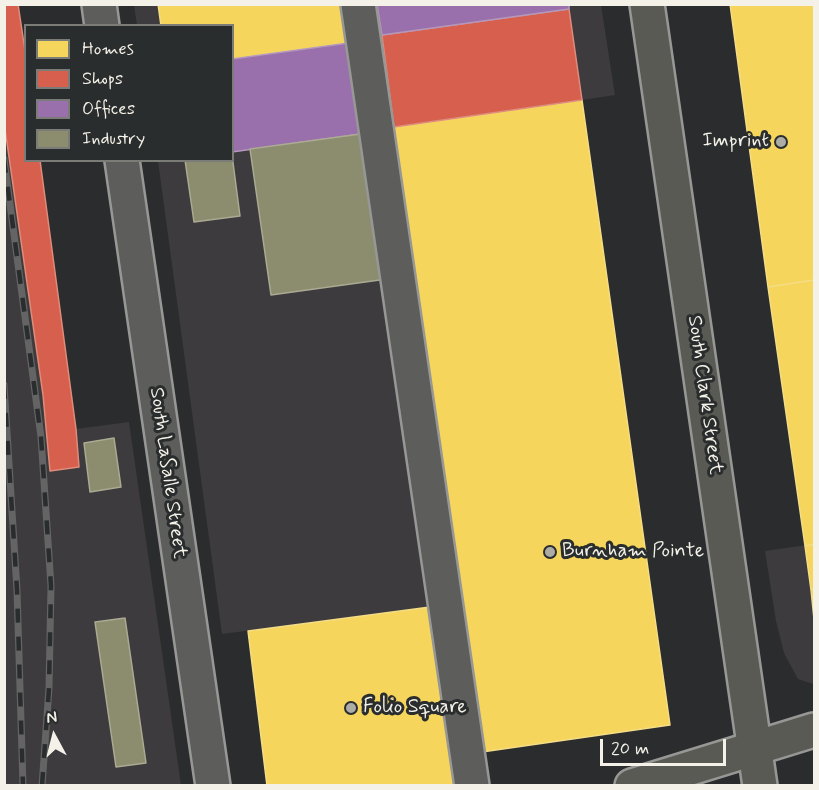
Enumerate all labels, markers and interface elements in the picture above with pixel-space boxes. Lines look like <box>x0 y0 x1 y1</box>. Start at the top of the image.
legend <box>24 24 234 162</box>
text: Homes <box>82 37 134 61</box>
text: Shops <box>82 67 123 91</box>
text: Offices <box>82 97 135 121</box>
text: Industry <box>82 127 145 151</box>
place label: Imprint <box>702 130 769 154</box>
marker: Imprint <box>774 135 788 149</box>
street label: South Clark Street <box>681 314 727 476</box>
street label: South LaSalle Street <box>143 386 191 560</box>
place label: Burnham Pointe <box>562 540 704 564</box>
marker: Burnham Pointe <box>543 545 557 559</box>
place label: Folio Square <box>363 696 467 720</box>
marker: Folio Square <box>344 701 358 715</box>
north arrow <box>24 706 84 766</box>
text: N <box>45 707 58 729</box>
scale bar <box>603 727 729 765</box>
text: 20 m <box>611 737 649 761</box>

